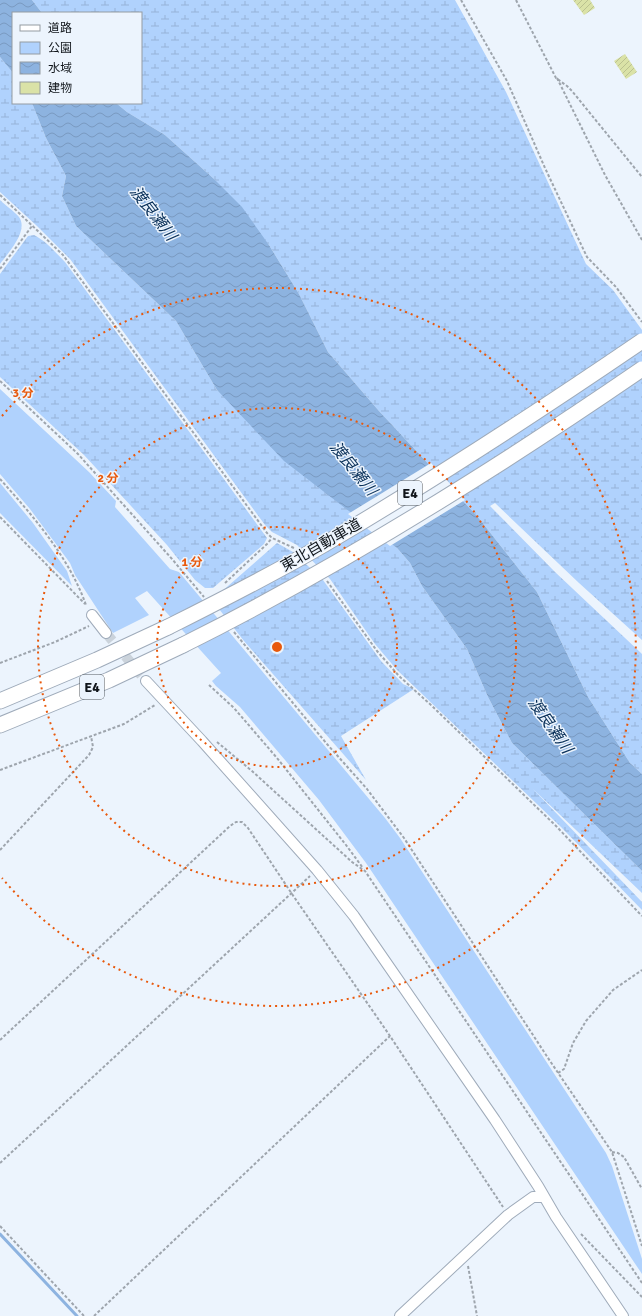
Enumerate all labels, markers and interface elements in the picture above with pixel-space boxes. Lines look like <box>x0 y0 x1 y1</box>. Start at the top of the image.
legend <box>12 12 142 104</box>
text: 道路 <box>48 21 72 36</box>
text: 公園 <box>48 41 72 56</box>
text: 水域 <box>48 61 72 76</box>
text: 建物 <box>48 81 72 96</box>
water label: 渡良瀬川 <box>126 182 182 247</box>
text: 3 分 <box>12 386 34 401</box>
water label: 渡良瀬川 <box>325 437 382 501</box>
text: 2 分 <box>97 471 119 486</box>
road number: E4 <box>398 481 422 505</box>
street label: 東北自動車道 <box>278 515 364 575</box>
text: 1 分 <box>181 555 203 570</box>
centre of rings <box>270 640 284 654</box>
road number: E4 <box>80 675 104 699</box>
water label: 渡良瀬川 <box>524 694 578 759</box>

